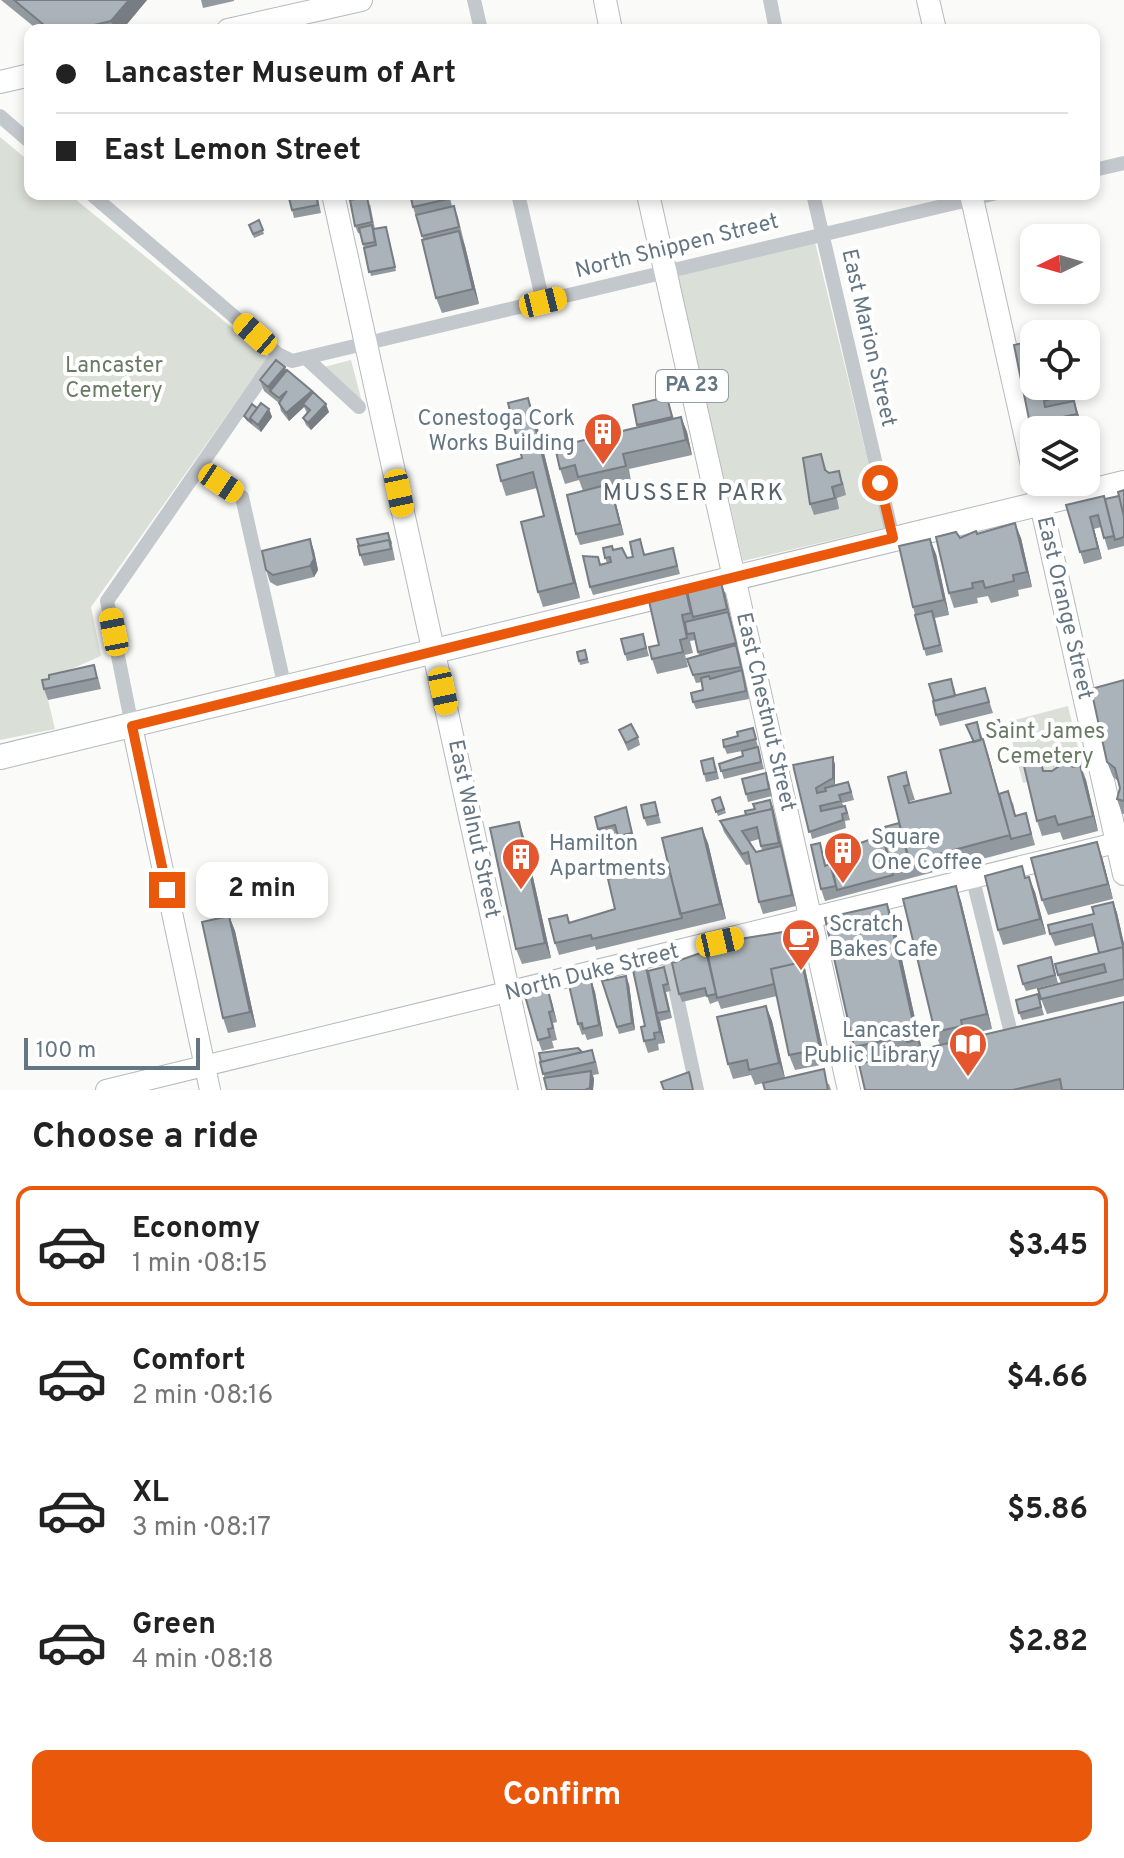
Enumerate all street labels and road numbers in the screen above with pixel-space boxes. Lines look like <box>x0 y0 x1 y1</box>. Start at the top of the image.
street label: North Shippen Street <box>573 209 781 285</box>
street label: East Marion Street <box>834 247 902 429</box>
road number: PA 23 <box>656 370 728 402</box>
street label: East Orange Street <box>1030 514 1098 702</box>
street label: East Chestnut Street <box>729 610 801 814</box>
street label: East Walnut Street <box>441 737 505 921</box>
street label: North Duke Street <box>502 938 682 1008</box>

